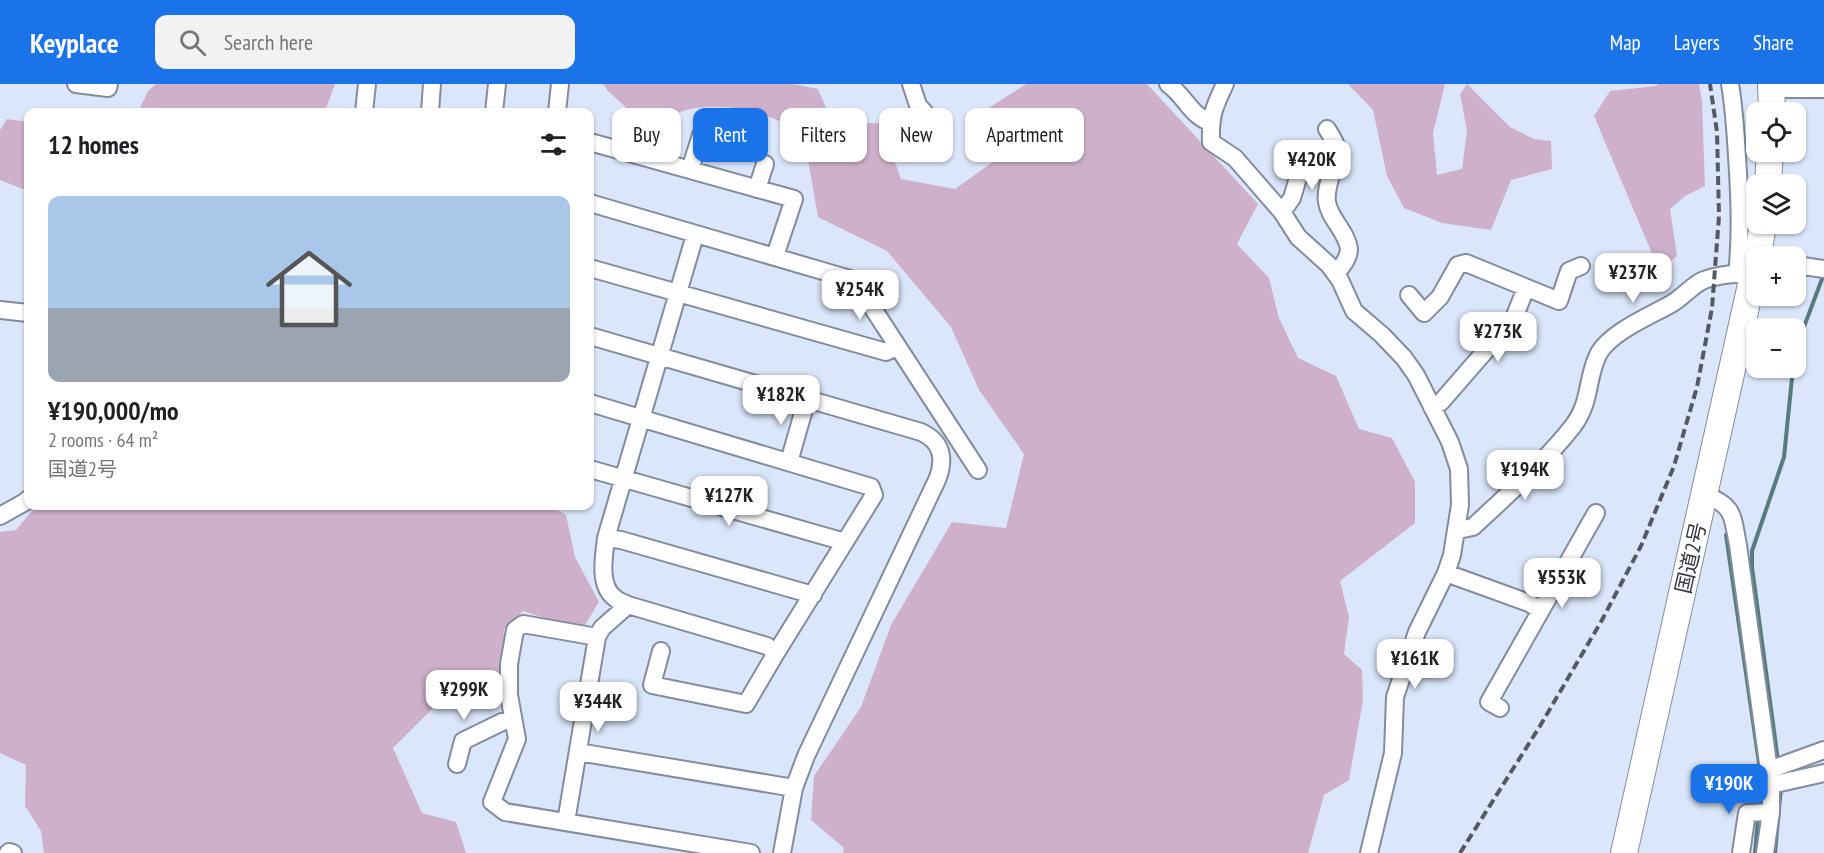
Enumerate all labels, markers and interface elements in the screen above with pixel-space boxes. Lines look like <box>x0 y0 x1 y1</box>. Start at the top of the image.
search box <box>155 15 575 69</box>
text: Keyplace <box>30 24 119 61</box>
icon: search <box>176 26 209 59</box>
text: Search here <box>224 28 313 56</box>
text: Map <box>1610 29 1641 56</box>
text: Layers <box>1674 29 1720 56</box>
text: Share <box>1753 29 1794 56</box>
map controls <box>1746 102 1806 378</box>
button: locate <box>1746 102 1806 162</box>
chip: Buy <box>612 108 681 162</box>
chip: Rent <box>693 108 768 162</box>
chip: Filters <box>780 108 867 162</box>
chip: New <box>879 108 953 162</box>
chip: Apartment <box>965 108 1084 162</box>
text: 12 homes <box>48 128 139 161</box>
icon: filters <box>537 128 570 161</box>
pin: ¥420K <box>1270 140 1354 191</box>
text: ¥420K <box>1288 146 1336 172</box>
button: layers <box>1746 174 1806 234</box>
icon: home <box>255 235 363 343</box>
button: + <box>1746 246 1806 306</box>
pin: ¥237K <box>1591 253 1675 304</box>
text: ¥237K <box>1609 259 1657 285</box>
pin: ¥254K <box>818 270 902 321</box>
text: ¥254K <box>836 276 884 302</box>
pin: ¥273K <box>1456 312 1540 363</box>
text: ¥273K <box>1474 318 1522 344</box>
button: − <box>1746 318 1806 378</box>
pin: ¥182K <box>739 375 823 426</box>
text: ¥182K <box>757 381 805 407</box>
text: ¥190,000/mo <box>48 394 179 427</box>
text: 2 rooms · 64 m² <box>48 427 158 453</box>
pin: ¥194K <box>1483 450 1567 501</box>
text: 国道2号 <box>48 456 117 482</box>
text: ¥194K <box>1501 456 1549 482</box>
pin: ¥127K <box>687 476 771 527</box>
text: ¥127K <box>705 482 753 508</box>
street label: 国道2号 <box>1669 520 1712 596</box>
pin: ¥553K <box>1520 558 1604 609</box>
text: ¥553K <box>1538 564 1586 590</box>
pin: ¥161K <box>1373 639 1457 690</box>
text: ¥161K <box>1391 645 1439 671</box>
pin: ¥299K <box>422 670 506 721</box>
text: ¥299K <box>440 676 488 702</box>
pin: ¥344K <box>556 682 640 733</box>
text: ¥344K <box>574 688 622 714</box>
pin: ¥190K <box>1687 764 1771 815</box>
text: ¥190K <box>1705 770 1753 796</box>

